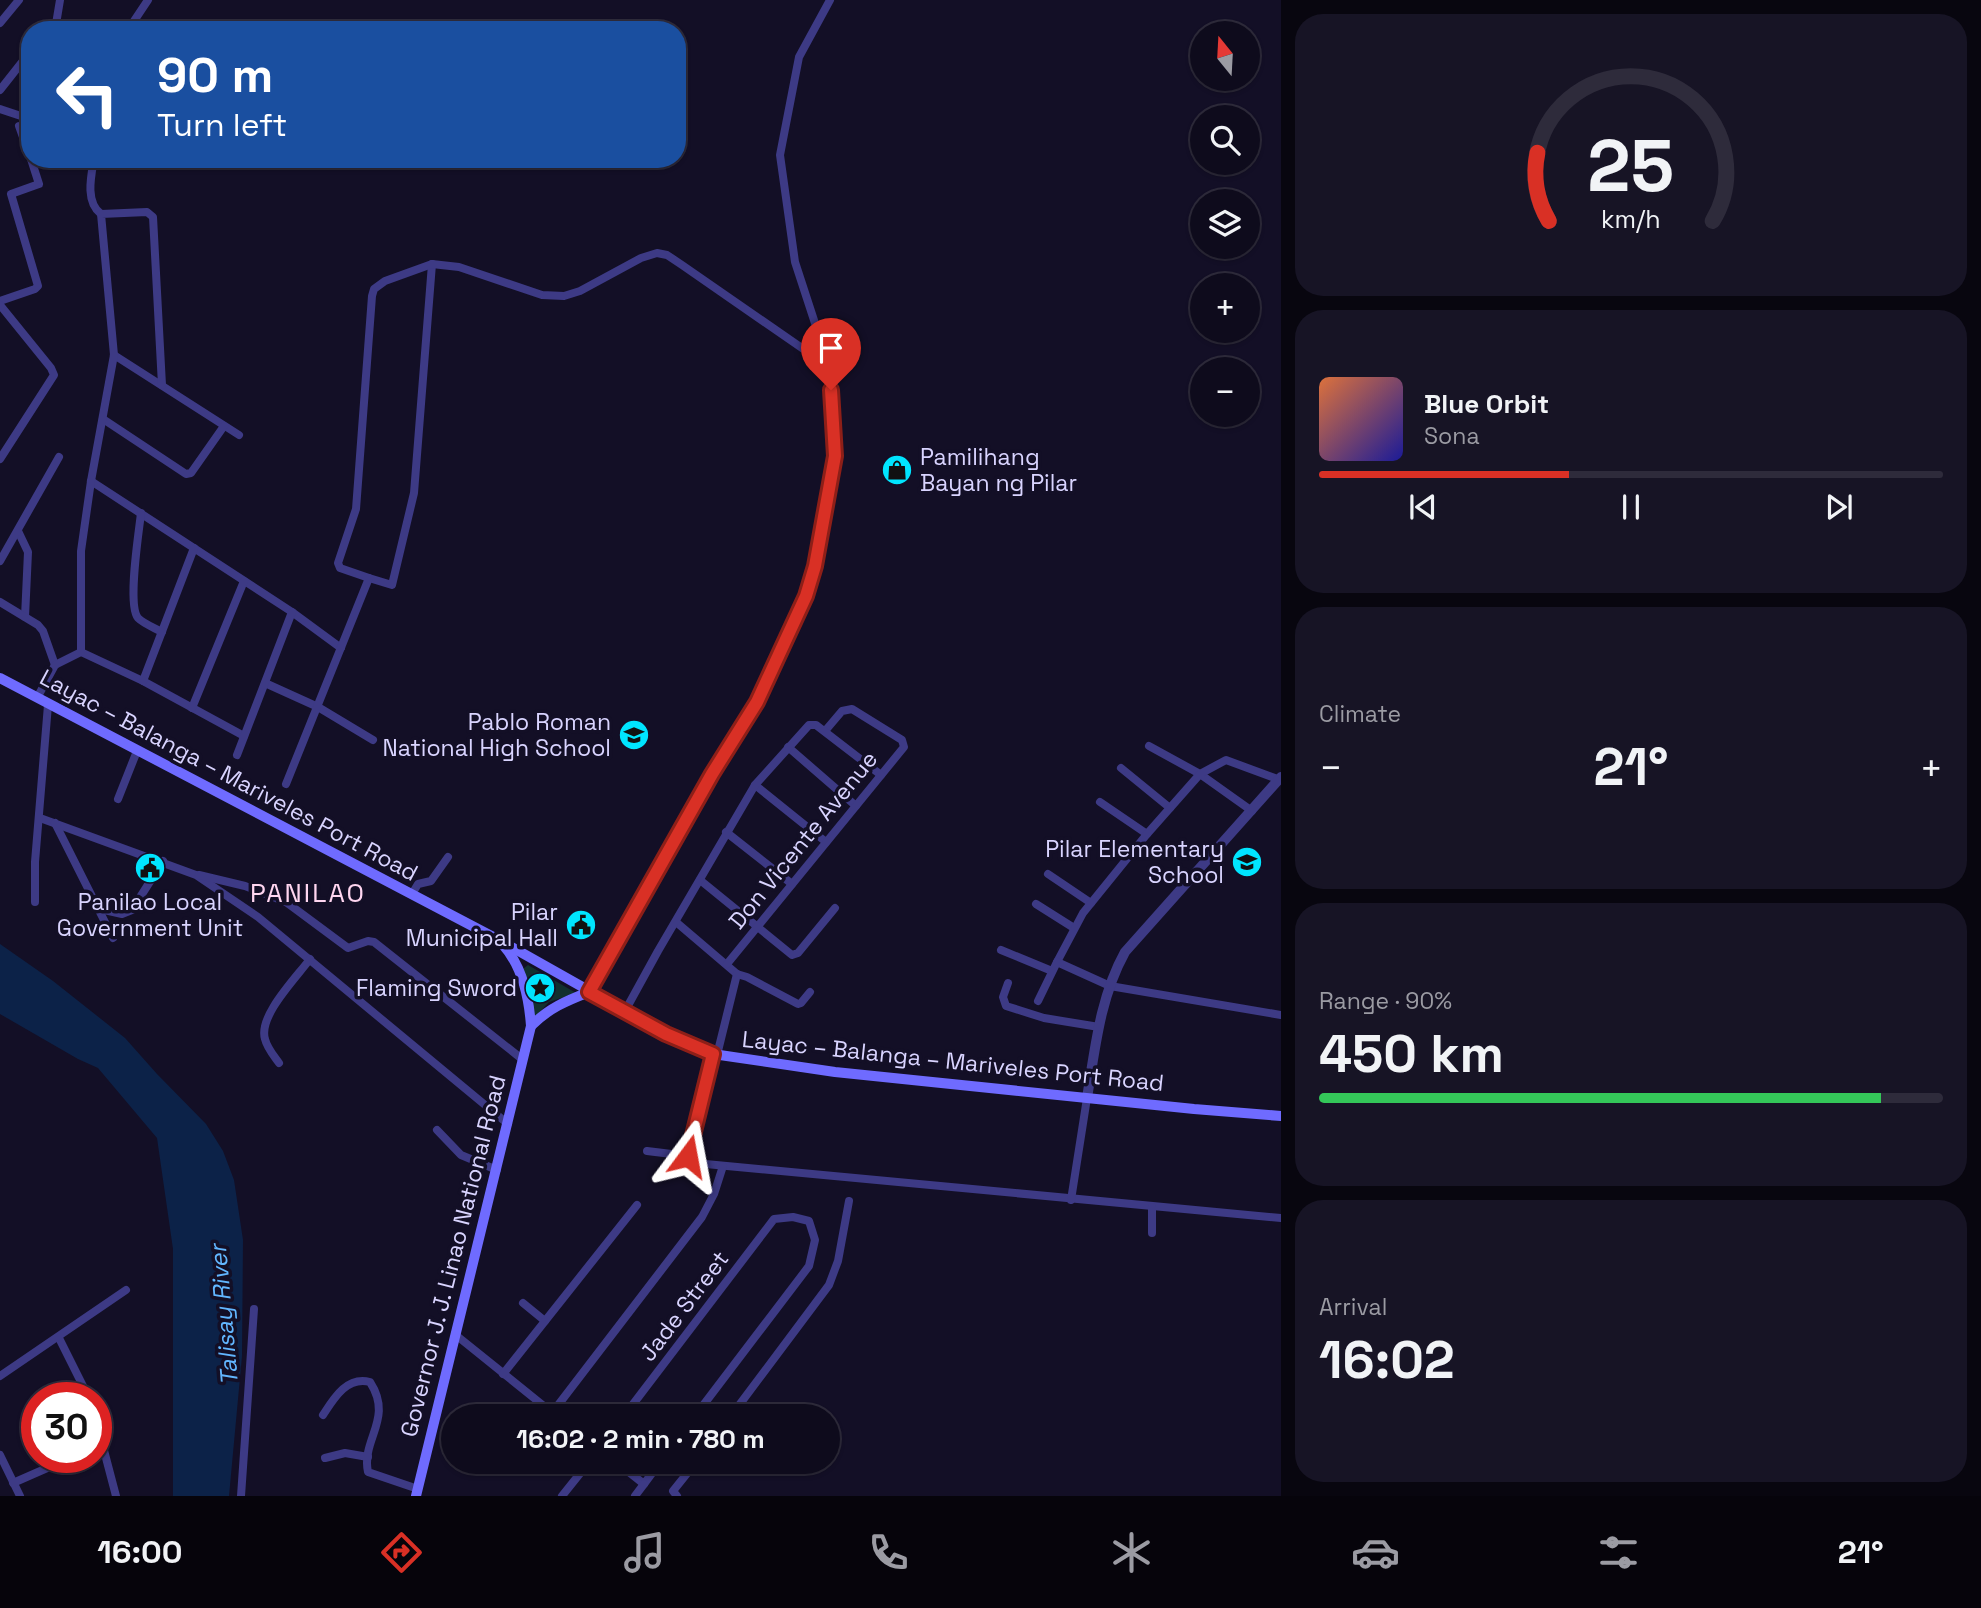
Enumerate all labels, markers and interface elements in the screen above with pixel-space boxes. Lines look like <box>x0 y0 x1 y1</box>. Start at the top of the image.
north arrow <box>1190 21 1260 91</box>
map controls <box>1190 21 1260 427</box>
text: 90 m <box>157 44 273 106</box>
icon: left <box>42 49 133 140</box>
text: Turn left <box>157 105 287 145</box>
button: search <box>1190 105 1260 175</box>
text: 25 <box>1588 120 1674 213</box>
button: layers <box>1190 189 1260 259</box>
text: km/h <box>1601 203 1661 235</box>
button: + <box>1190 273 1260 343</box>
pin <box>801 318 861 390</box>
icon: arrive <box>812 329 850 367</box>
button: − <box>1190 357 1260 427</box>
text: Blue Orbit <box>1424 387 1549 421</box>
text: Sona <box>1424 421 1480 451</box>
place label: Pamilihang Bayan ng Pilar <box>920 442 1077 498</box>
shop icon: Pamilihang Bayan ng Pilar <box>880 453 914 487</box>
icon: previous <box>1404 488 1442 526</box>
icon: pause <box>1612 488 1650 526</box>
icon: next <box>1820 488 1858 526</box>
street label: Layac – Balanga – Mariveles Port Road <box>35 662 423 888</box>
text: Climate <box>1319 699 1401 729</box>
place label: Pablo Roman National High School <box>382 707 611 763</box>
school or university icon: Pablo Roman National High School <box>617 718 651 752</box>
text: 21° <box>1594 734 1668 800</box>
text: − <box>1319 744 1343 792</box>
text: + <box>1919 744 1943 792</box>
street label: Don Vicente Avenue <box>722 745 884 935</box>
place label: Pilar Elementary School <box>1045 834 1224 890</box>
school or university icon: Pilar Elementary School <box>1230 845 1264 879</box>
public building icon: Panilao Local Government Unit <box>133 851 167 885</box>
district label: PANILAO <box>250 876 366 910</box>
place label: Panilao Local Government Unit <box>57 887 243 943</box>
place label: Pilar Municipal Hall <box>406 897 558 953</box>
public building icon: Pilar Municipal Hall <box>564 908 598 942</box>
place icon: Flaming Sword <box>523 971 557 1005</box>
place label: Flaming Sword <box>356 973 517 1003</box>
text: Range · 90% <box>1319 986 1452 1016</box>
text: 450 km <box>1319 1021 1504 1087</box>
street label: Layac – Balanga – Mariveles Port Road <box>741 1024 1165 1098</box>
street label: Governor J. J. Linao National Road <box>393 1072 513 1440</box>
position arrow <box>651 1119 725 1193</box>
water label: Talisay River <box>202 1240 245 1387</box>
street label: Jade Street <box>633 1245 735 1367</box>
text: Arrival <box>1319 1292 1387 1322</box>
text: 16:02 <box>1319 1327 1455 1393</box>
speed limit sign: 30 <box>21 1382 112 1473</box>
text: 16:02 · 2 min · 780 m <box>516 1422 765 1456</box>
icon: directions <box>377 1528 426 1577</box>
icon: music <box>620 1528 669 1577</box>
icon: phone <box>864 1528 913 1577</box>
icon: climate <box>1107 1528 1156 1577</box>
icon: car <box>1351 1528 1400 1577</box>
icon: filters <box>1594 1528 1643 1577</box>
text: 16:00 <box>97 1532 182 1572</box>
text: 21° <box>1838 1532 1884 1572</box>

